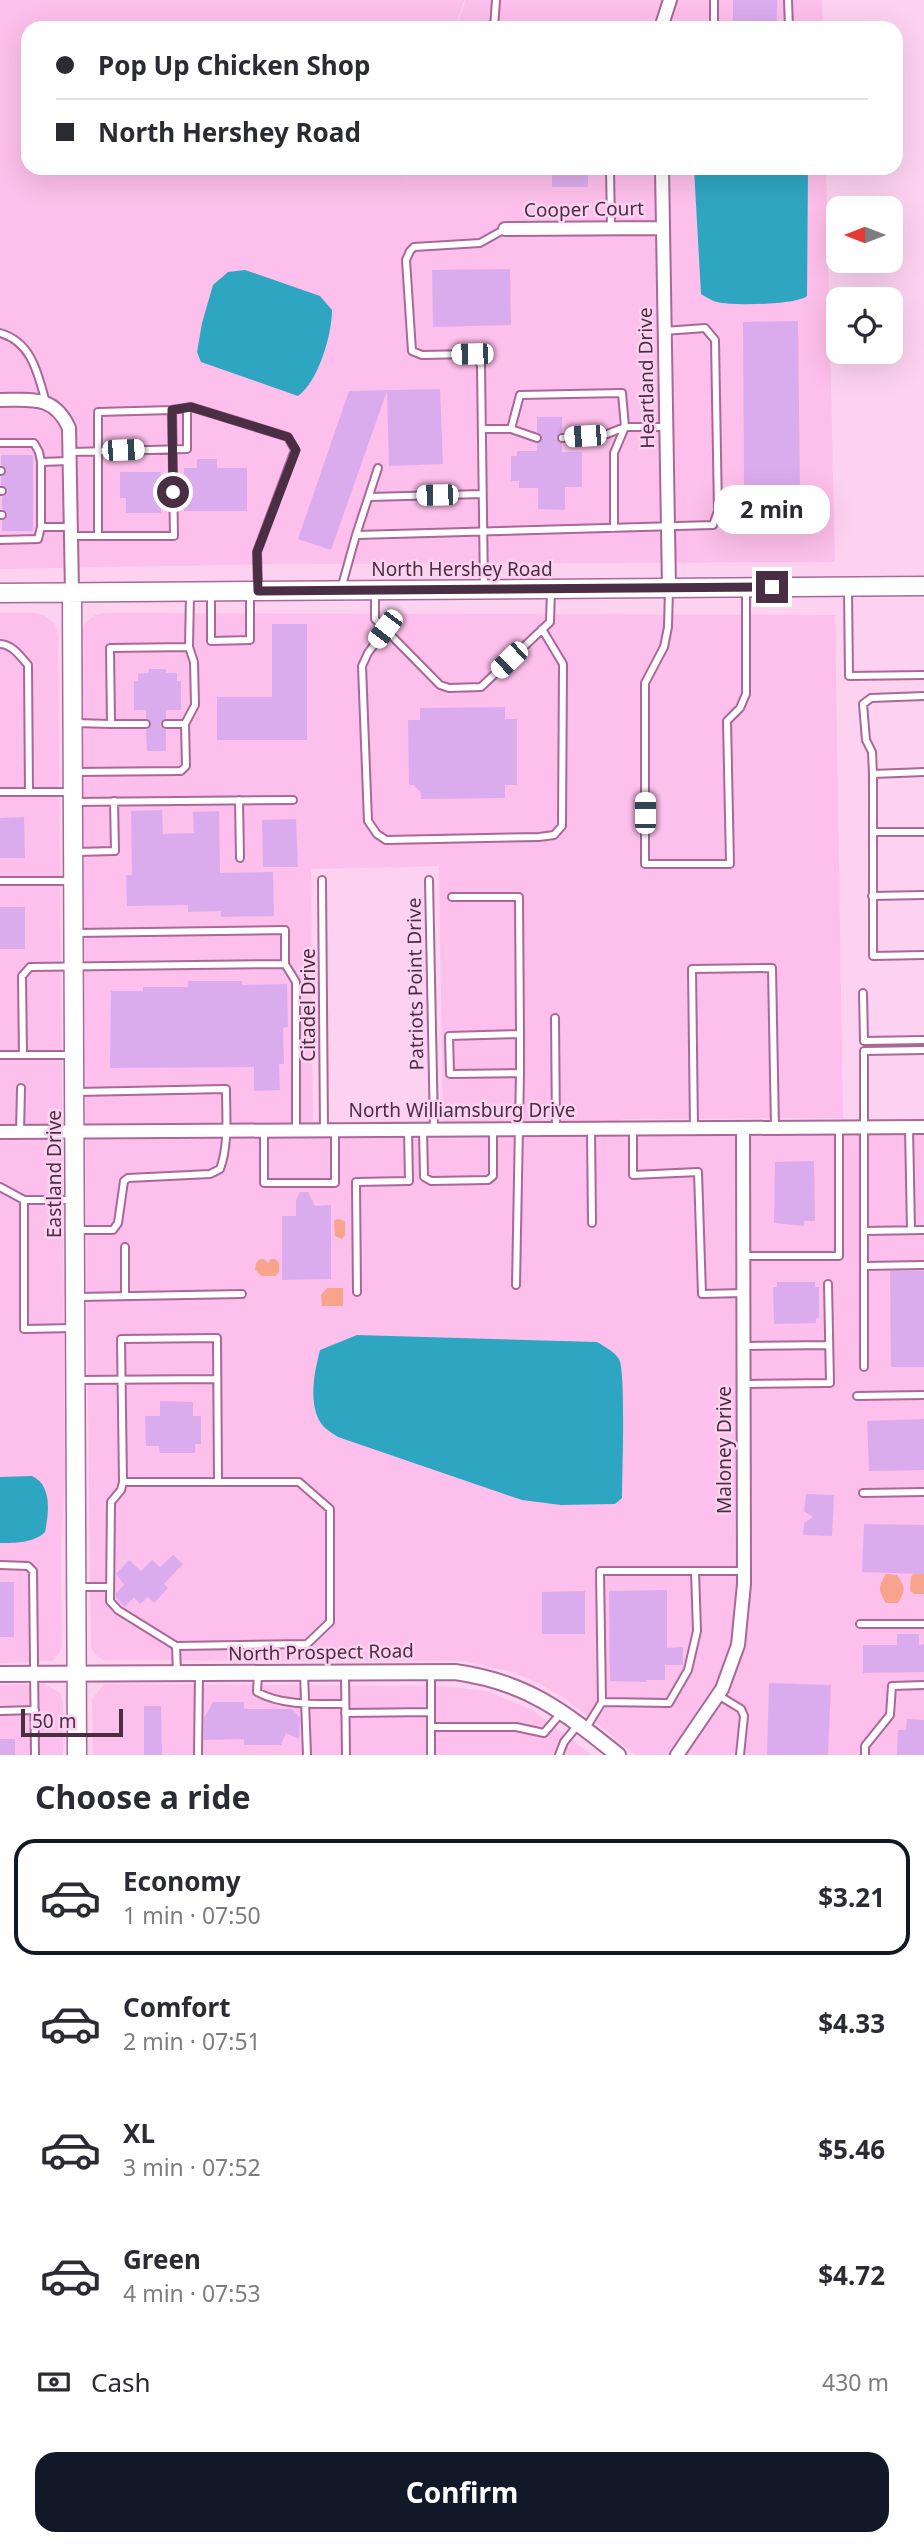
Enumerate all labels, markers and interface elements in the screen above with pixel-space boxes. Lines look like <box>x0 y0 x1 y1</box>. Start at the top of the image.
text: Pop Up Chicken Shop <box>98 47 370 83</box>
text: North Hershey Road <box>98 114 361 150</box>
street label: Cooper Court <box>524 195 644 223</box>
north arrow <box>826 196 903 273</box>
map controls <box>826 196 903 364</box>
button: locate <box>826 287 903 364</box>
street label: Heartland Drive <box>632 307 660 449</box>
car <box>451 343 494 365</box>
car <box>564 424 607 448</box>
car <box>102 439 145 461</box>
route start <box>157 476 189 508</box>
car <box>416 484 459 506</box>
callout: 2 min <box>714 486 830 534</box>
text: 2 min <box>740 493 804 525</box>
street label: North Hershey Road <box>371 556 553 582</box>
route end <box>756 571 788 603</box>
car <box>364 606 407 652</box>
car <box>487 638 532 682</box>
car <box>635 792 656 834</box>
street label: Patriots Point Drive <box>400 897 430 1071</box>
street label: Citadel Drive <box>295 948 321 1062</box>
street label: North Williamsburg Drive <box>349 1097 575 1123</box>
street label: Eastland Drive <box>41 1110 67 1238</box>
street label: Maloney Drive <box>711 1386 737 1514</box>
street label: North Prospect Road <box>228 1637 414 1667</box>
scale bar <box>21 1706 122 1738</box>
text: 50 m <box>32 1708 76 1734</box>
text: Choose a ride <box>35 1775 251 1818</box>
text: Economy <box>123 1863 241 1899</box>
icon: car <box>39 1866 102 1929</box>
text: $3.21 <box>818 1879 885 1915</box>
text: 1 min · 07:50 <box>123 1899 261 1931</box>
text: Comfort <box>123 1989 231 2025</box>
icon: car <box>39 1992 102 2055</box>
text: $4.33 <box>818 2005 885 2041</box>
text: 2 min · 07:51 <box>123 2025 261 2057</box>
text: XL <box>123 2115 155 2151</box>
icon: car <box>39 2118 102 2181</box>
text: $5.46 <box>818 2131 885 2167</box>
text: 3 min · 07:52 <box>123 2151 261 2183</box>
text: Green <box>123 2241 201 2277</box>
icon: car <box>39 2244 102 2307</box>
text: $4.72 <box>818 2257 885 2293</box>
text: 4 min · 07:53 <box>123 2277 261 2309</box>
icon: cash <box>35 2363 73 2401</box>
text: Cash <box>91 2364 151 2400</box>
text: 430 m <box>822 2366 889 2398</box>
button: Confirm <box>35 2452 889 2532</box>

